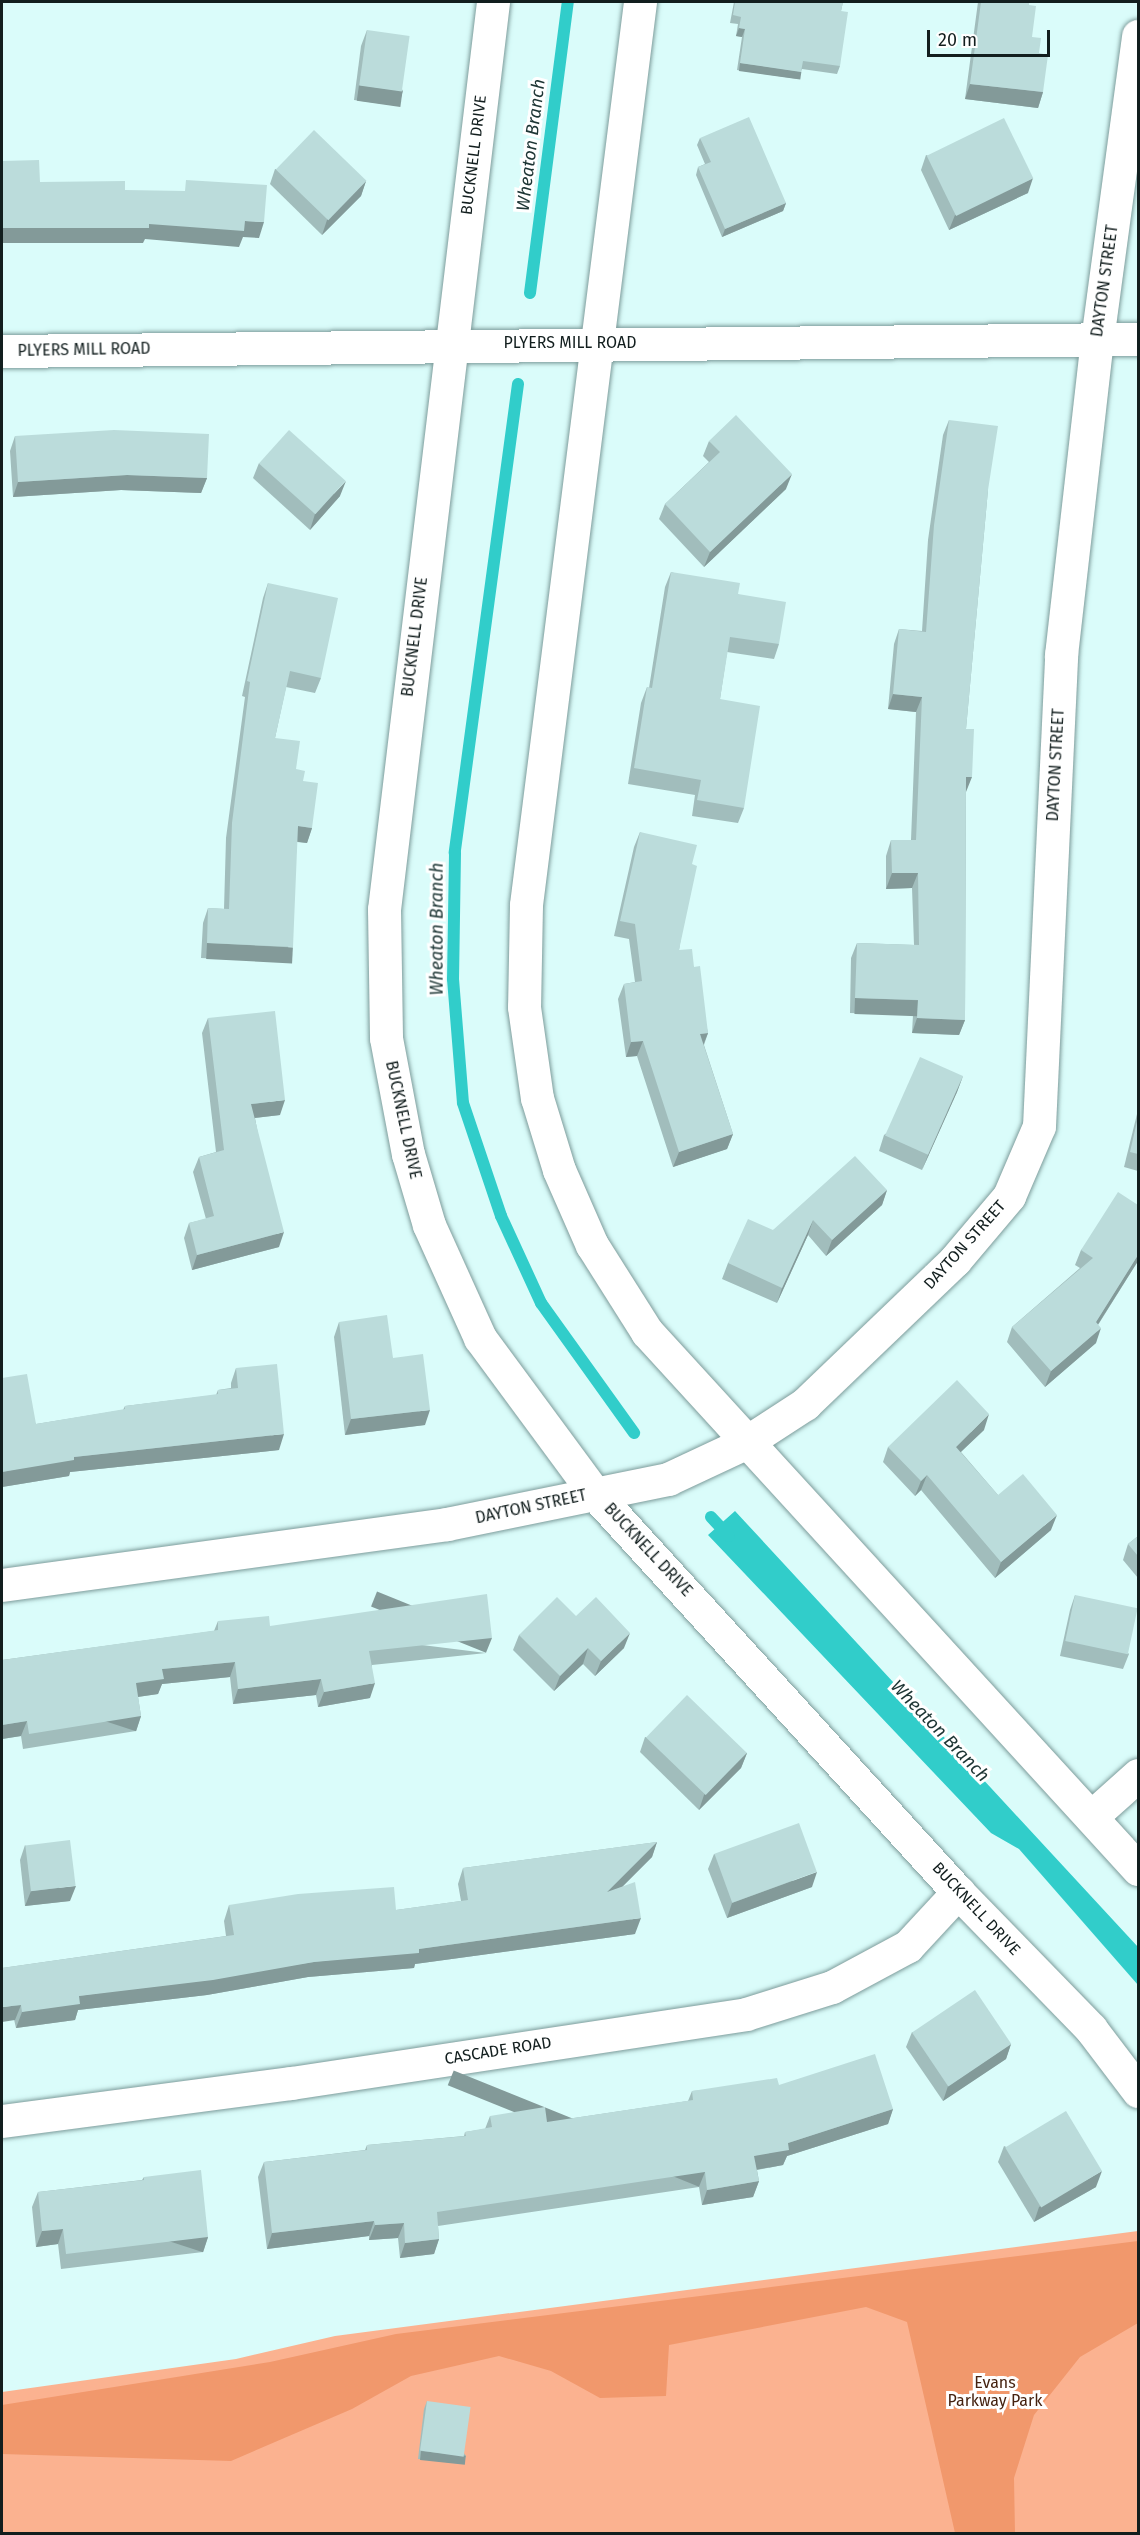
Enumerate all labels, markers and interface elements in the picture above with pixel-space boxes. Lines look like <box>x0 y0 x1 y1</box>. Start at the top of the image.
scale bar <box>930 18 1053 56</box>
text: 20 m <box>938 29 977 51</box>
water label: Wheaton Branch <box>512 78 550 212</box>
street label: BUCKNELL DRIVE <box>457 94 491 216</box>
street label: DAYTON STREET <box>1088 224 1122 338</box>
street label: PLYERS MILL ROAD <box>504 333 636 353</box>
street label: PLYERS MILL ROAD <box>17 339 151 361</box>
street label: BUCKNELL DRIVE <box>398 576 432 698</box>
street label: DAYTON STREET <box>1043 708 1069 822</box>
water label: Wheaton Branch <box>426 862 448 996</box>
street label: BUCKNELL DRIVE <box>381 1059 425 1181</box>
street label: DAYTON STREET <box>920 1197 1010 1293</box>
street label: DAYTON STREET <box>474 1486 588 1528</box>
street label: BUCKNELL DRIVE <box>600 1499 696 1601</box>
water label: Wheaton Branch <box>886 1676 994 1786</box>
street label: BUCKNELL DRIVE <box>928 1858 1024 1960</box>
street label: CASCADE ROAD <box>443 2033 553 2069</box>
park label: Evans Parkway Park <box>948 2373 1042 2411</box>

